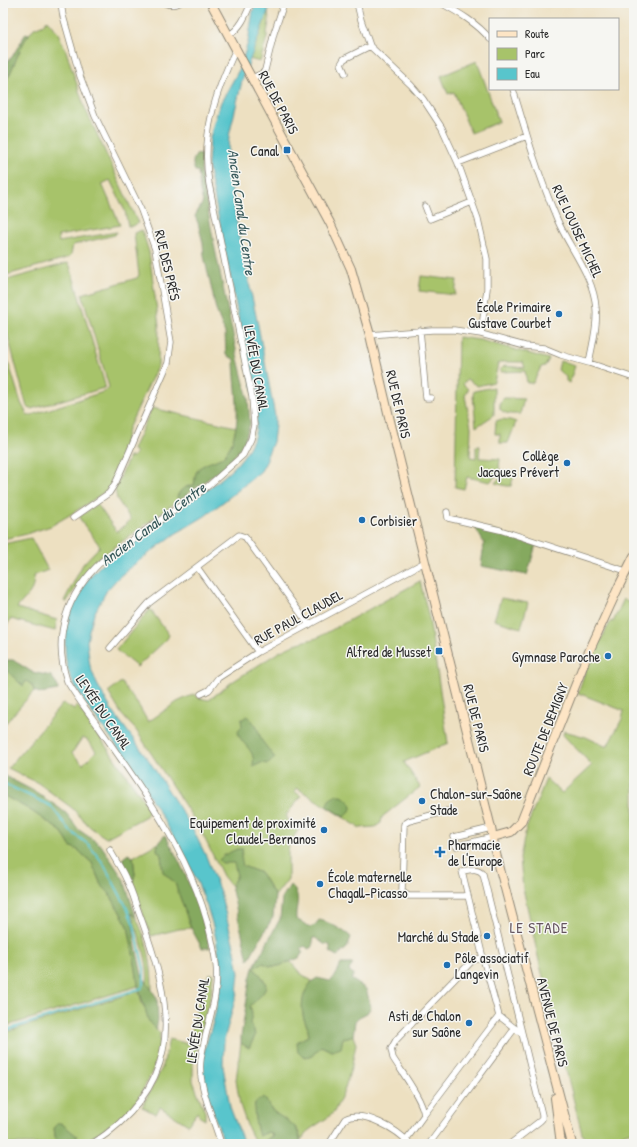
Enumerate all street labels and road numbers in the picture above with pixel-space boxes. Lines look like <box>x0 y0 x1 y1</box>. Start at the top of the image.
street label: RUE DE PARIS <box>254 67 304 137</box>
street label: RUE LOUISE MICHEL <box>548 181 608 281</box>
street label: RUE DES PRÉS <box>151 228 185 303</box>
street label: LEVÉE DU CANAL <box>240 324 274 412</box>
street label: RUE DE PARIS <box>382 368 416 440</box>
street label: RUE PAUL CLAUDEL <box>250 585 346 649</box>
street label: LEVÉE DU CANAL <box>72 671 136 753</box>
street label: ROUTE DE DEMIGNY <box>518 679 573 778</box>
street label: RUE DE PARIS <box>459 682 495 754</box>
street label: AVENUE DE PARIS <box>533 975 573 1069</box>
street label: LEVÉE DU CANAL <box>181 976 213 1064</box>

